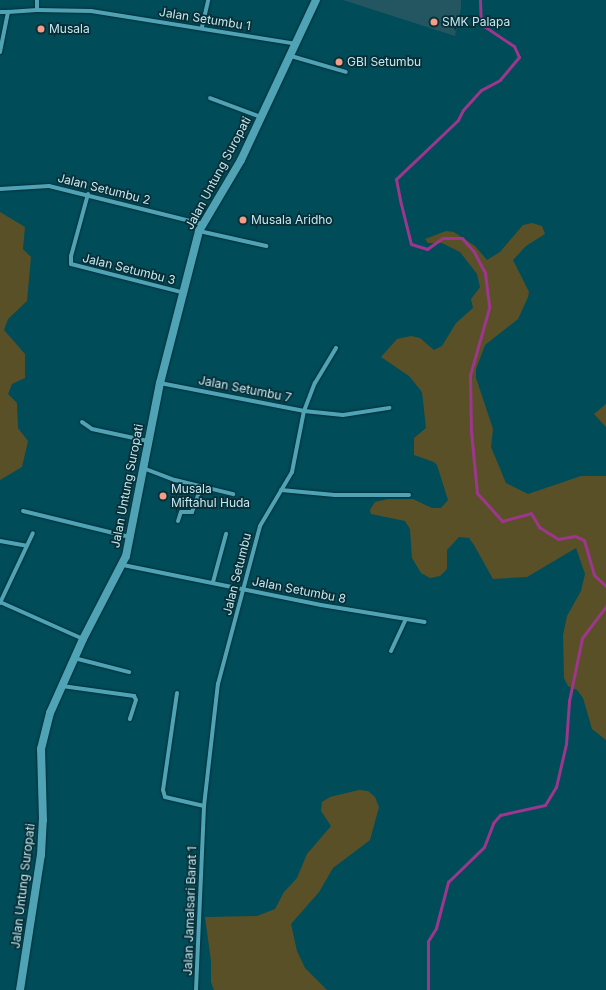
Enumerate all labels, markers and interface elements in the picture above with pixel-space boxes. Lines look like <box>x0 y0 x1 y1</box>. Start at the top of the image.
street label: Jalan Setumbu 1 <box>158 5 252 33</box>
place label: SMK Palapa <box>442 15 510 29</box>
marker: SMK Palapa <box>429 17 439 27</box>
place label: Musala <box>49 22 90 36</box>
marker: Musala <box>36 24 46 34</box>
place label: GBI Setumbu <box>347 55 421 69</box>
marker: GBI Setumbu <box>334 57 344 67</box>
street label: Jalan Untung Suropati <box>182 114 254 232</box>
street label: Jalan Setumbu 2 <box>56 171 152 207</box>
place label: Musala Aridho <box>251 213 333 227</box>
marker: Musala Aridho <box>238 215 248 225</box>
street label: Jalan Setumbu 3 <box>81 251 177 287</box>
street label: Jalan Setumbu 7 <box>197 373 293 405</box>
street label: Jalan Untung Suropati <box>108 423 146 549</box>
place label: Musala Miftahul Huda <box>171 482 250 510</box>
marker: Musala Miftahul Huda <box>158 491 168 501</box>
street label: Jalan Setumbu <box>220 531 254 617</box>
street label: Jalan Setumbu 8 <box>251 574 347 606</box>
street label: Jalan Untung Suropati <box>8 823 38 949</box>
street label: Jalan Jamalsari Barat 1 <box>181 846 199 976</box>

